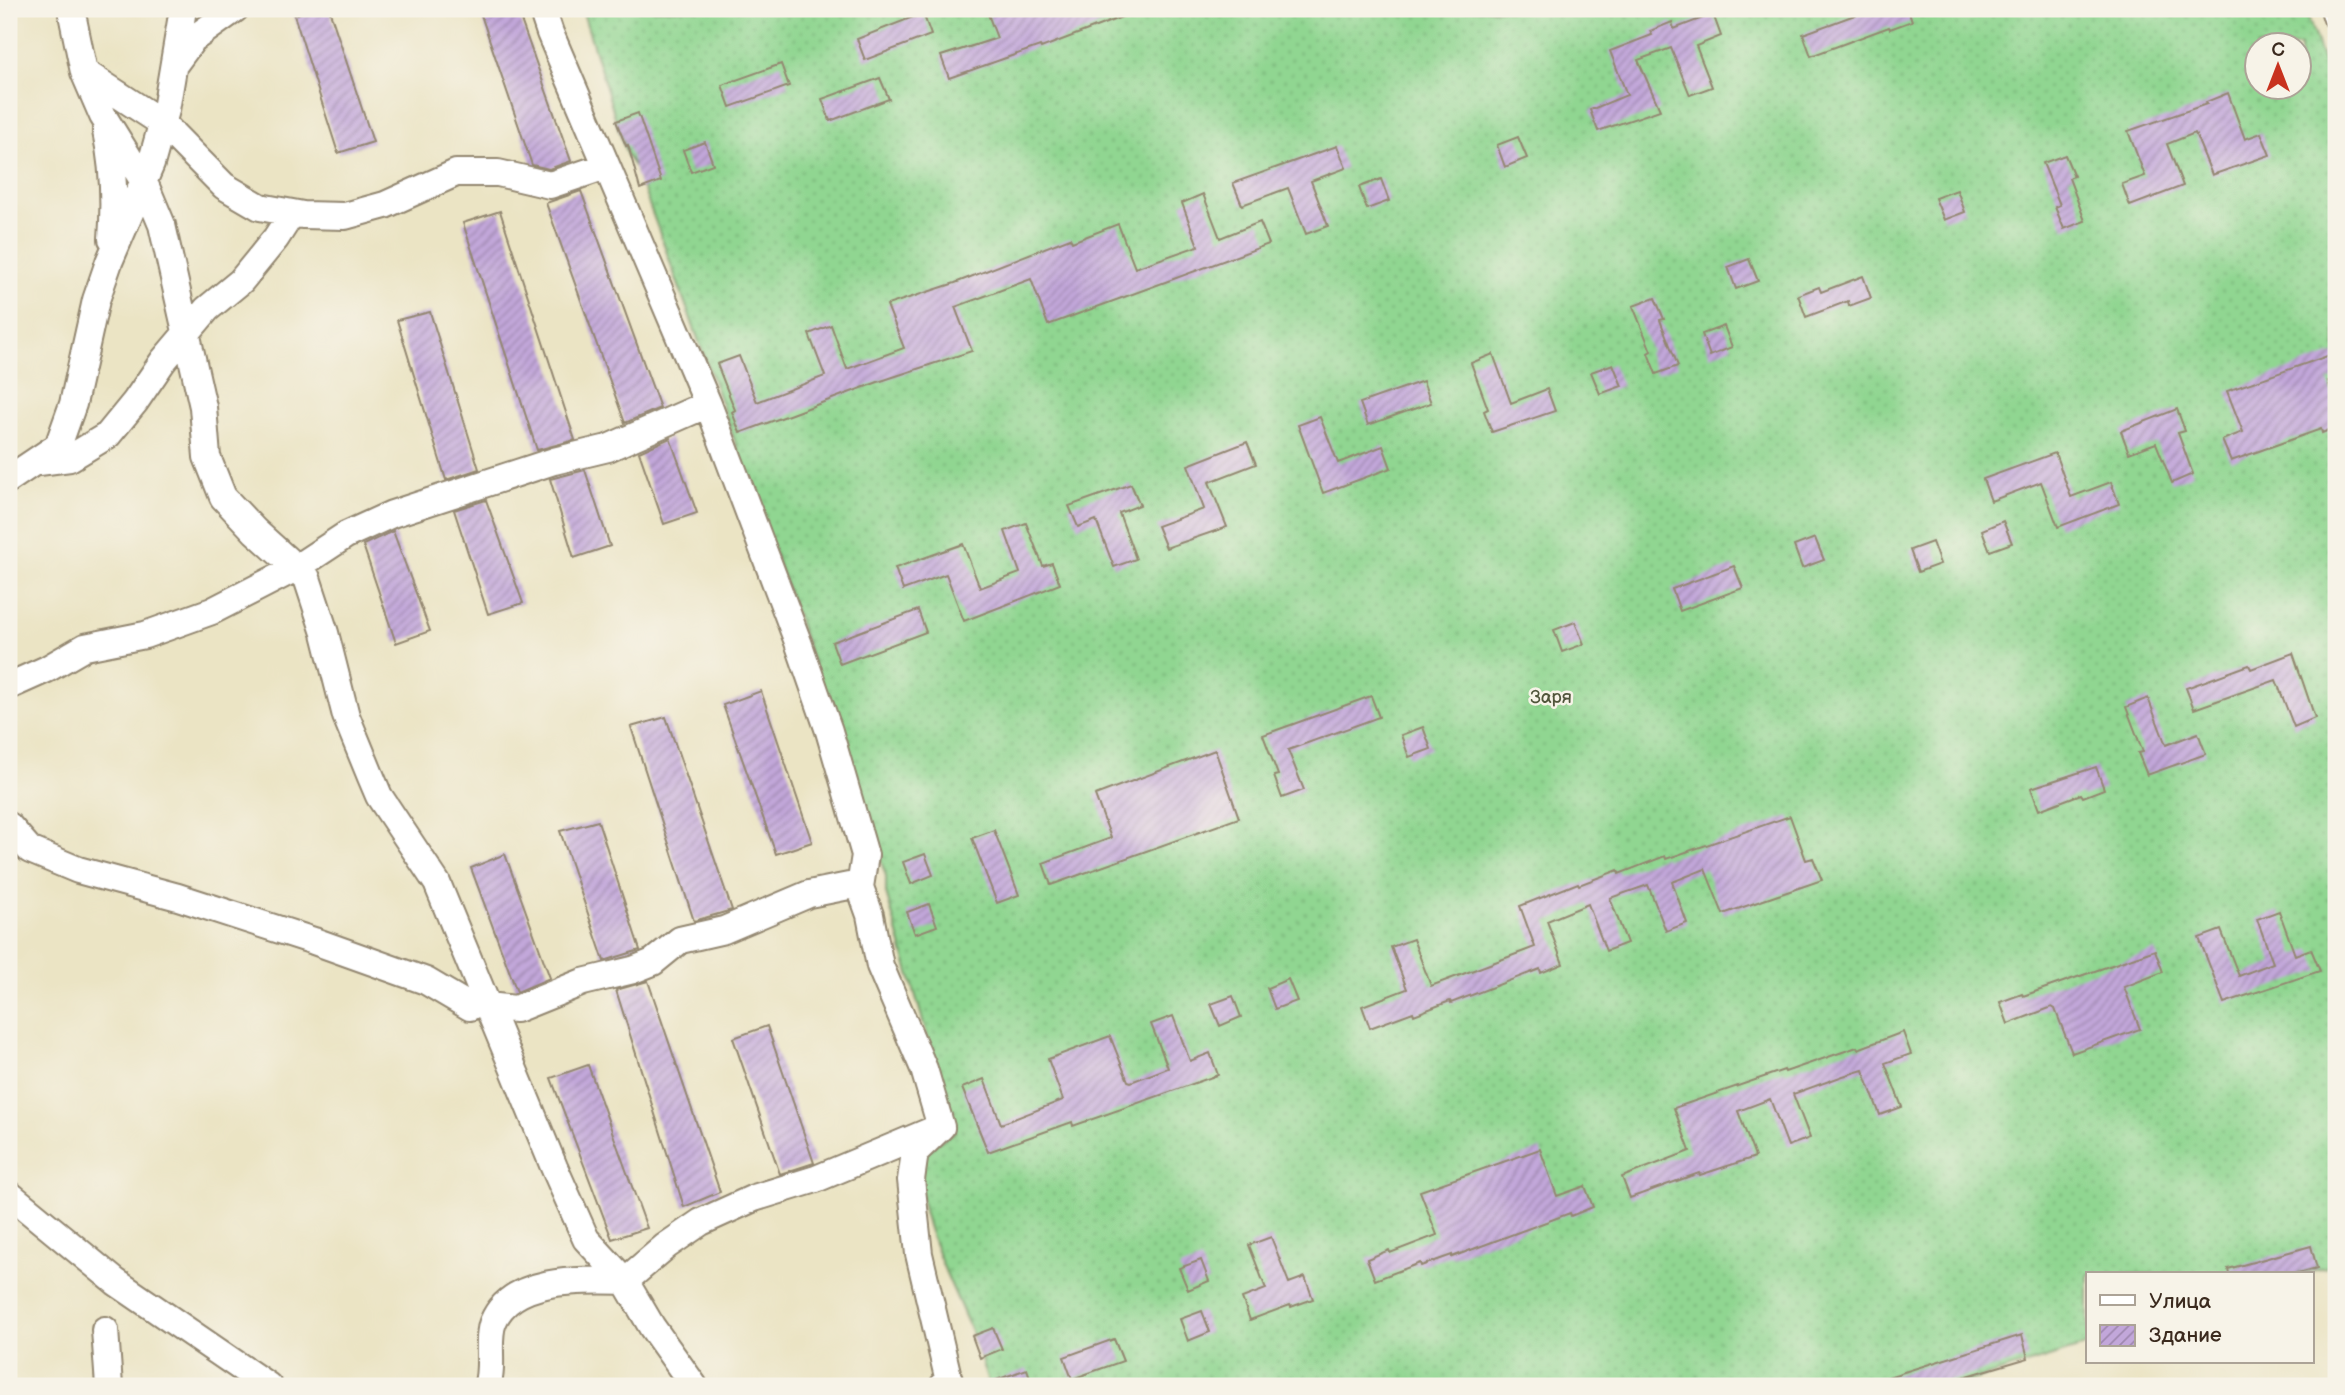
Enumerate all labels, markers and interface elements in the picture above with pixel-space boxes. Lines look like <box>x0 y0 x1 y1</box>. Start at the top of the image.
north arrow <box>2244 32 2314 102</box>
text: С <box>2271 39 2285 62</box>
park label: Заря <box>1530 687 1572 708</box>
legend <box>2086 1272 2314 1364</box>
text: Улица <box>2149 1289 2212 1314</box>
text: Здание <box>2149 1323 2222 1348</box>

